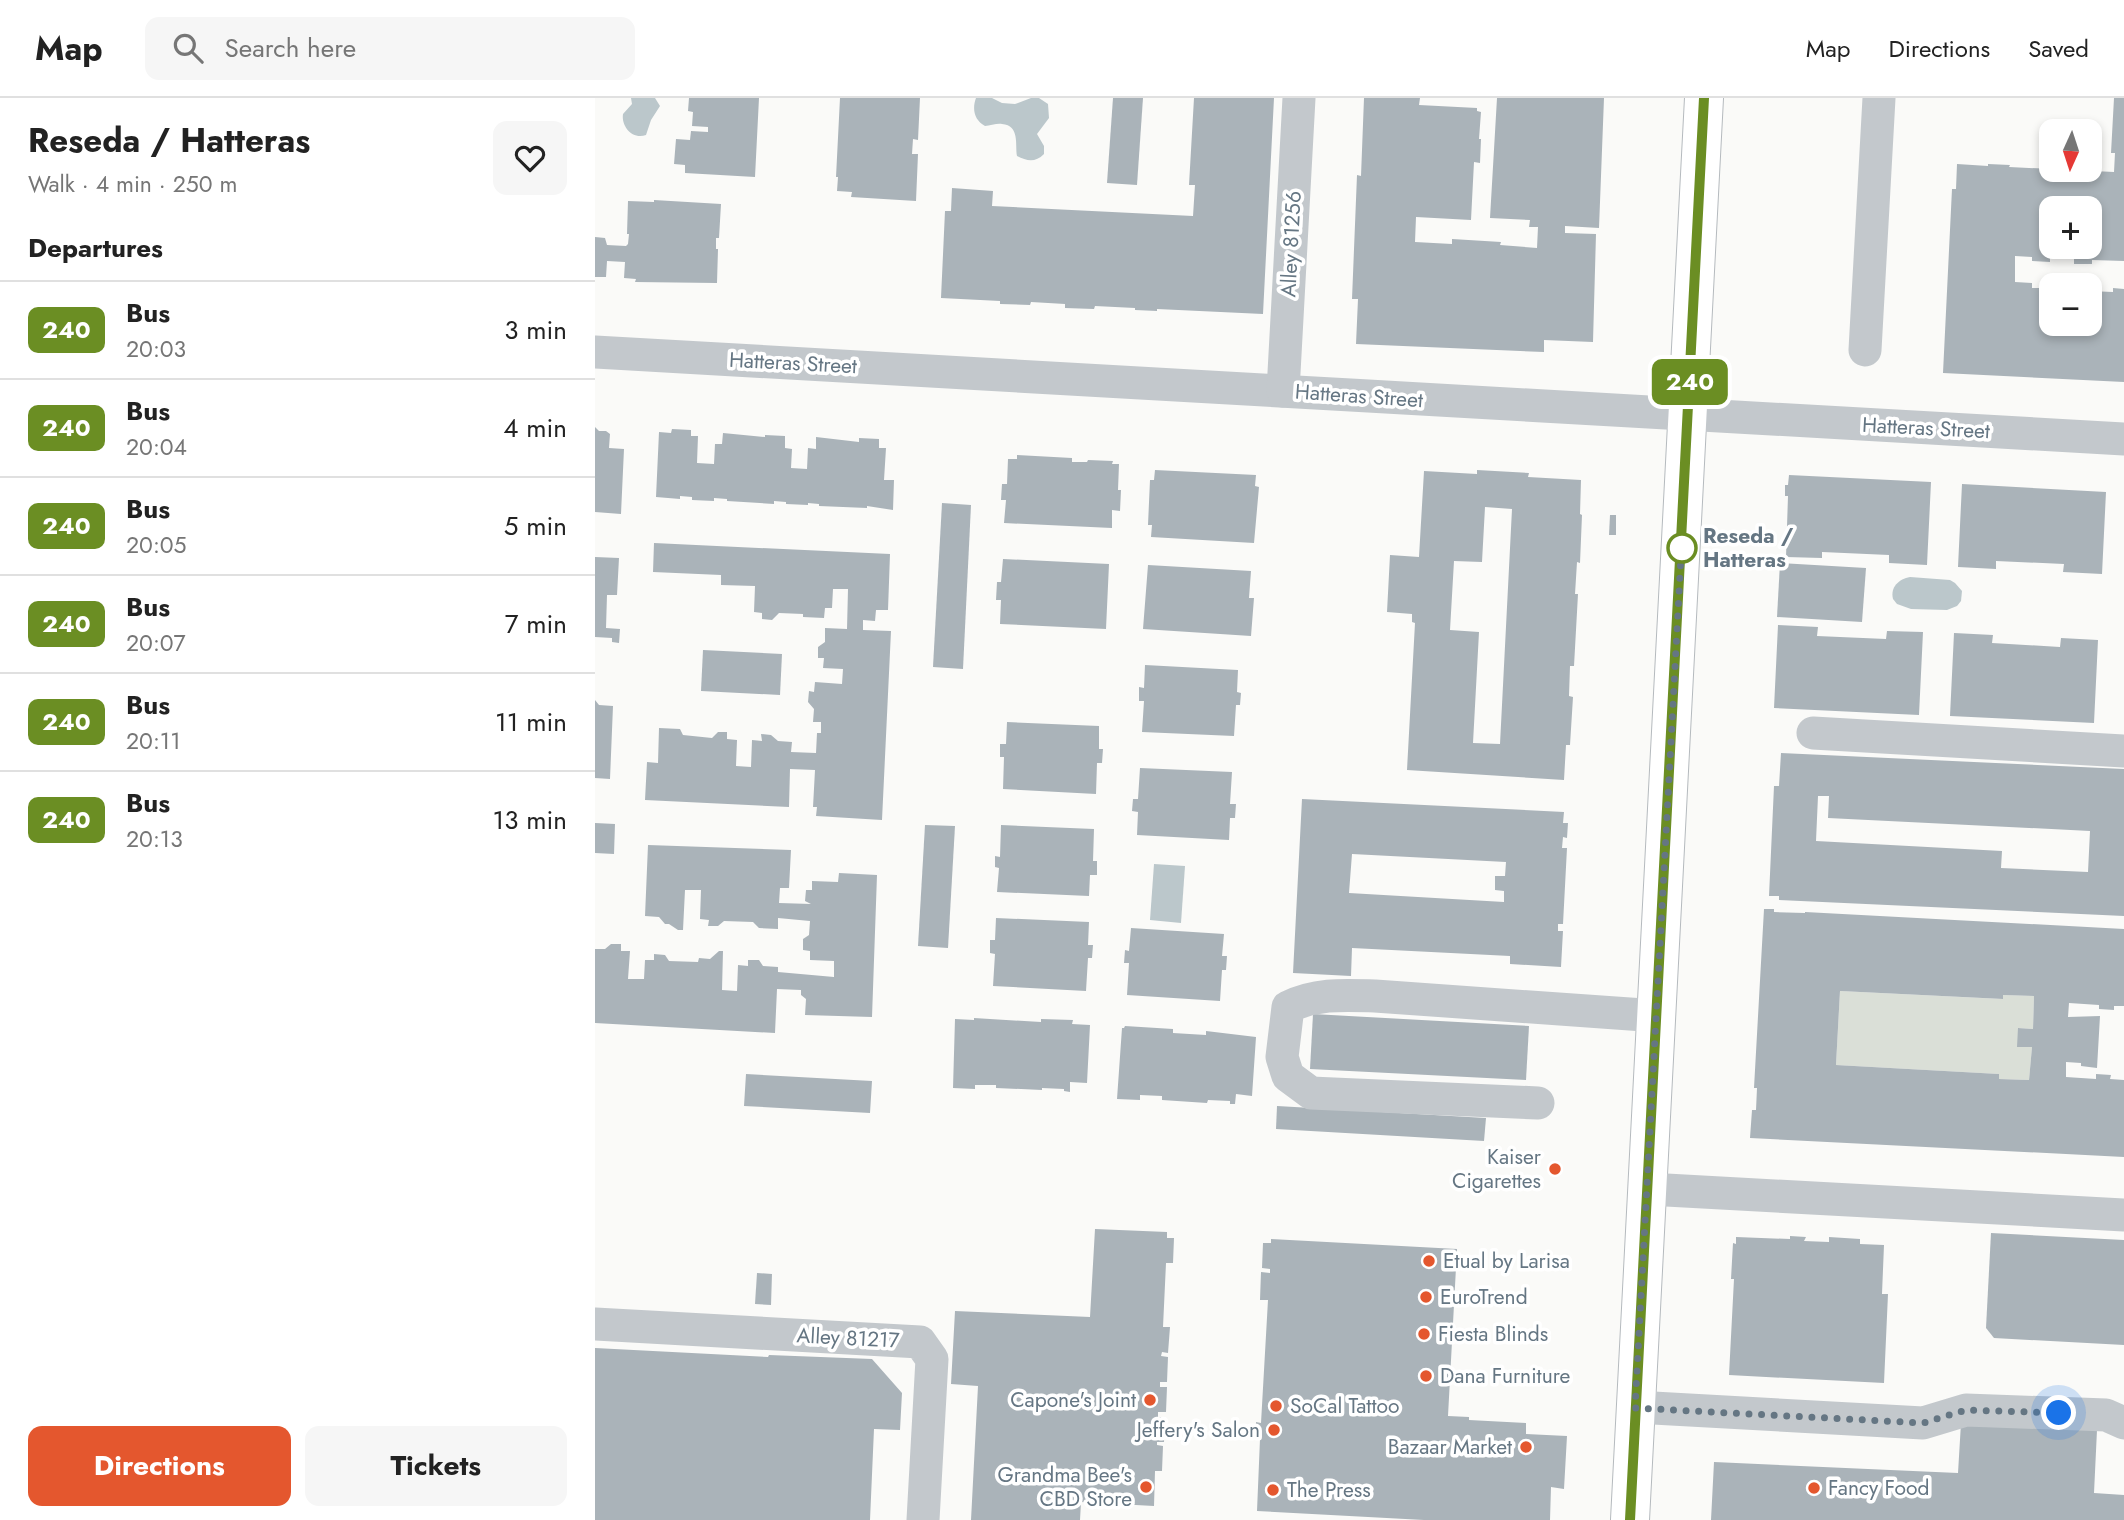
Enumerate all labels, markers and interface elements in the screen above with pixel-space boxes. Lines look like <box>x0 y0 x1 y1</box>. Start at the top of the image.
search box <box>145 17 635 80</box>
text: Map <box>35 25 103 72</box>
icon: search <box>169 29 207 67</box>
text: Search here <box>225 29 356 67</box>
text: Map <box>1806 31 1851 66</box>
text: Directions <box>1889 31 1990 66</box>
text: Saved <box>2028 31 2089 66</box>
text: Reseda / Hatteras <box>28 117 310 164</box>
north arrow <box>2039 119 2102 182</box>
map controls <box>2039 119 2102 336</box>
button: heart <box>493 121 567 195</box>
text: Walk · 4 min · 250 m <box>28 167 237 201</box>
street label: Alley 81256 <box>1273 190 1309 298</box>
button: + <box>2039 196 2102 259</box>
text: Departures <box>28 229 163 267</box>
button: − <box>2039 273 2102 336</box>
text: Bus <box>126 294 170 332</box>
text: 3 min <box>504 311 567 349</box>
text: 240 <box>42 312 91 347</box>
text: 20:03 <box>126 332 186 366</box>
street label: Hatteras Street <box>728 345 858 381</box>
line badge: 240 <box>1650 359 1730 405</box>
text: 240 <box>1666 364 1714 399</box>
street label: Hatteras Street <box>1294 377 1424 415</box>
text: Bus <box>126 392 170 430</box>
text: 4 min <box>503 409 567 447</box>
text: 240 <box>42 410 91 445</box>
street label: Hatteras Street <box>1861 410 1991 446</box>
text: 20:04 <box>126 430 187 464</box>
text: Bus <box>126 490 170 528</box>
text: 5 min <box>504 507 567 545</box>
text: 240 <box>42 508 91 543</box>
place label: Reseda / Hatteras <box>1703 521 1794 575</box>
text: 20:05 <box>126 528 187 562</box>
marker: Reseda / Hatteras <box>1667 533 1697 563</box>
text: Bus <box>126 588 170 626</box>
text: 7 min <box>505 605 567 643</box>
text: 240 <box>42 606 91 641</box>
text: 20:07 <box>126 626 186 660</box>
text: Bus <box>126 686 170 724</box>
text: 11 min <box>495 703 567 741</box>
text: 240 <box>42 704 91 739</box>
text: 20:11 <box>126 724 181 758</box>
text: Bus <box>126 784 170 822</box>
text: 13 min <box>493 801 567 839</box>
text: 240 <box>42 802 91 837</box>
text: 20:13 <box>126 822 183 856</box>
place label: Kaiser Cigarettes <box>1452 1142 1542 1196</box>
marker: Kaiser Cigarettes <box>1547 1161 1563 1177</box>
place label: Etual by Larisa <box>1443 1246 1570 1276</box>
marker: Etual by Larisa <box>1421 1253 1437 1269</box>
place label: EuroTrend <box>1440 1282 1528 1312</box>
marker: EuroTrend <box>1418 1289 1434 1305</box>
place label: Fiesta Blinds <box>1438 1319 1548 1349</box>
street label: Alley 81217 <box>796 1320 900 1356</box>
marker: Fiesta Blinds <box>1416 1326 1432 1342</box>
place label: Dana Furniture <box>1440 1361 1571 1391</box>
marker: Dana Furniture <box>1418 1368 1434 1384</box>
place label: Capone's Joint <box>1010 1385 1136 1415</box>
place label: SoCal Tattoo <box>1290 1391 1399 1421</box>
marker: Capone's Joint <box>1142 1392 1158 1408</box>
your location <box>2041 1395 2076 1430</box>
marker: SoCal Tattoo <box>1268 1398 1284 1414</box>
place label: Jeffery's Salon <box>1134 1415 1260 1445</box>
marker: Jeffery's Salon <box>1266 1422 1282 1438</box>
button: Directions <box>28 1426 291 1506</box>
button: Tickets <box>305 1426 567 1506</box>
place label: Bazaar Market <box>1388 1432 1512 1462</box>
marker: Bazaar Market <box>1518 1439 1534 1455</box>
place label: Grandma Bee's CBD Store <box>998 1460 1132 1514</box>
place label: Fancy Food <box>1828 1473 1929 1503</box>
place label: The Press <box>1287 1475 1371 1505</box>
marker: Grandma Bee's CBD Store <box>1138 1479 1154 1495</box>
marker: Fancy Food <box>1806 1480 1822 1496</box>
marker: The Press <box>1265 1482 1281 1498</box>

